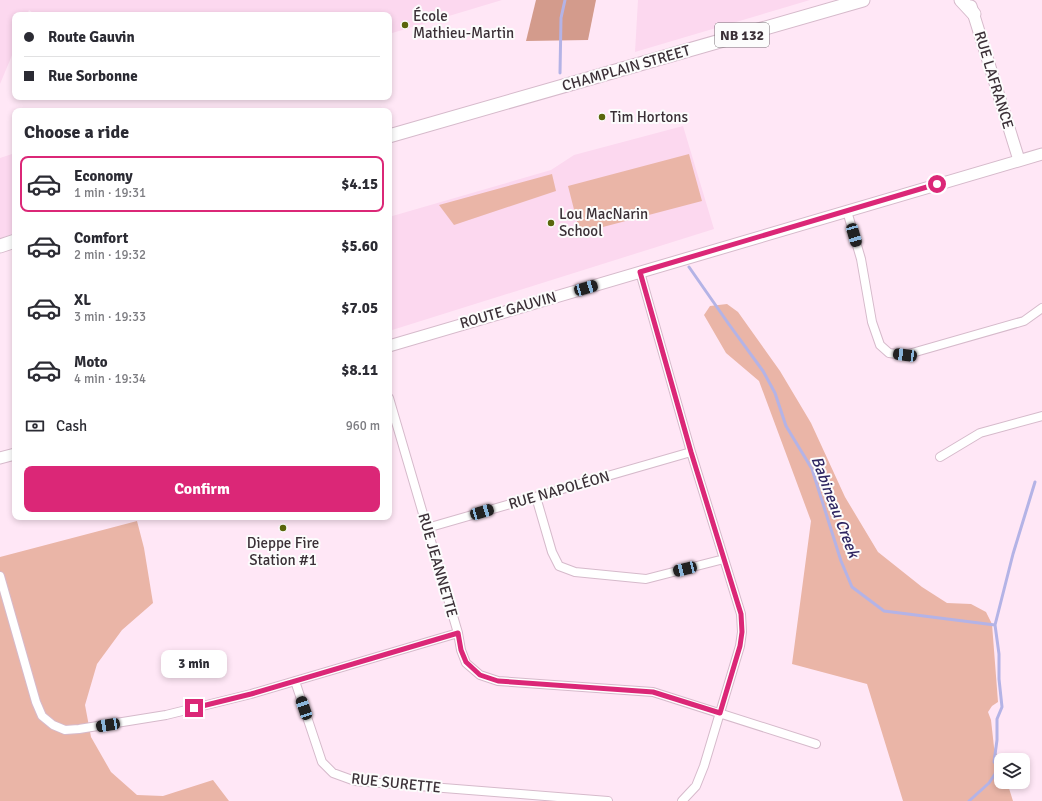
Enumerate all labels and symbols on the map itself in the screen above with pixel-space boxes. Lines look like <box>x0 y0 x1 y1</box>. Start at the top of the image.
place label: École Mathieu-Martin <box>413 6 514 42</box>
marker: École Mathieu-Martin <box>400 20 410 30</box>
road number: NB 132 <box>715 23 769 47</box>
street label: RUE LAFRANCE <box>971 29 1017 131</box>
street label: CHAMPLAIN STREET <box>560 41 693 95</box>
place label: Tim Hortons <box>610 108 689 126</box>
marker: Tim Hortons <box>597 112 607 122</box>
route start <box>928 175 946 193</box>
place label: Lou MacNarin School <box>559 205 648 240</box>
marker: Lou MacNarin School <box>546 218 556 228</box>
car <box>845 222 863 248</box>
car <box>573 279 599 297</box>
street label: ROUTE GAUVIN <box>458 288 558 332</box>
car <box>892 348 918 362</box>
water label: Babineau Creek <box>806 453 864 562</box>
street label: RUE NAPOLÉON <box>506 466 612 513</box>
car <box>469 503 495 521</box>
street label: RUE JEANNETTE <box>415 511 461 619</box>
marker: Dieppe Fire Station #1 <box>278 523 288 533</box>
place label: Dieppe Fire Station #1 <box>247 534 319 569</box>
car <box>672 560 698 578</box>
callout: 3 min <box>161 650 227 678</box>
car <box>294 695 314 721</box>
route end <box>185 699 203 717</box>
car <box>95 717 121 733</box>
street label: RUE SURETTE <box>350 769 442 797</box>

